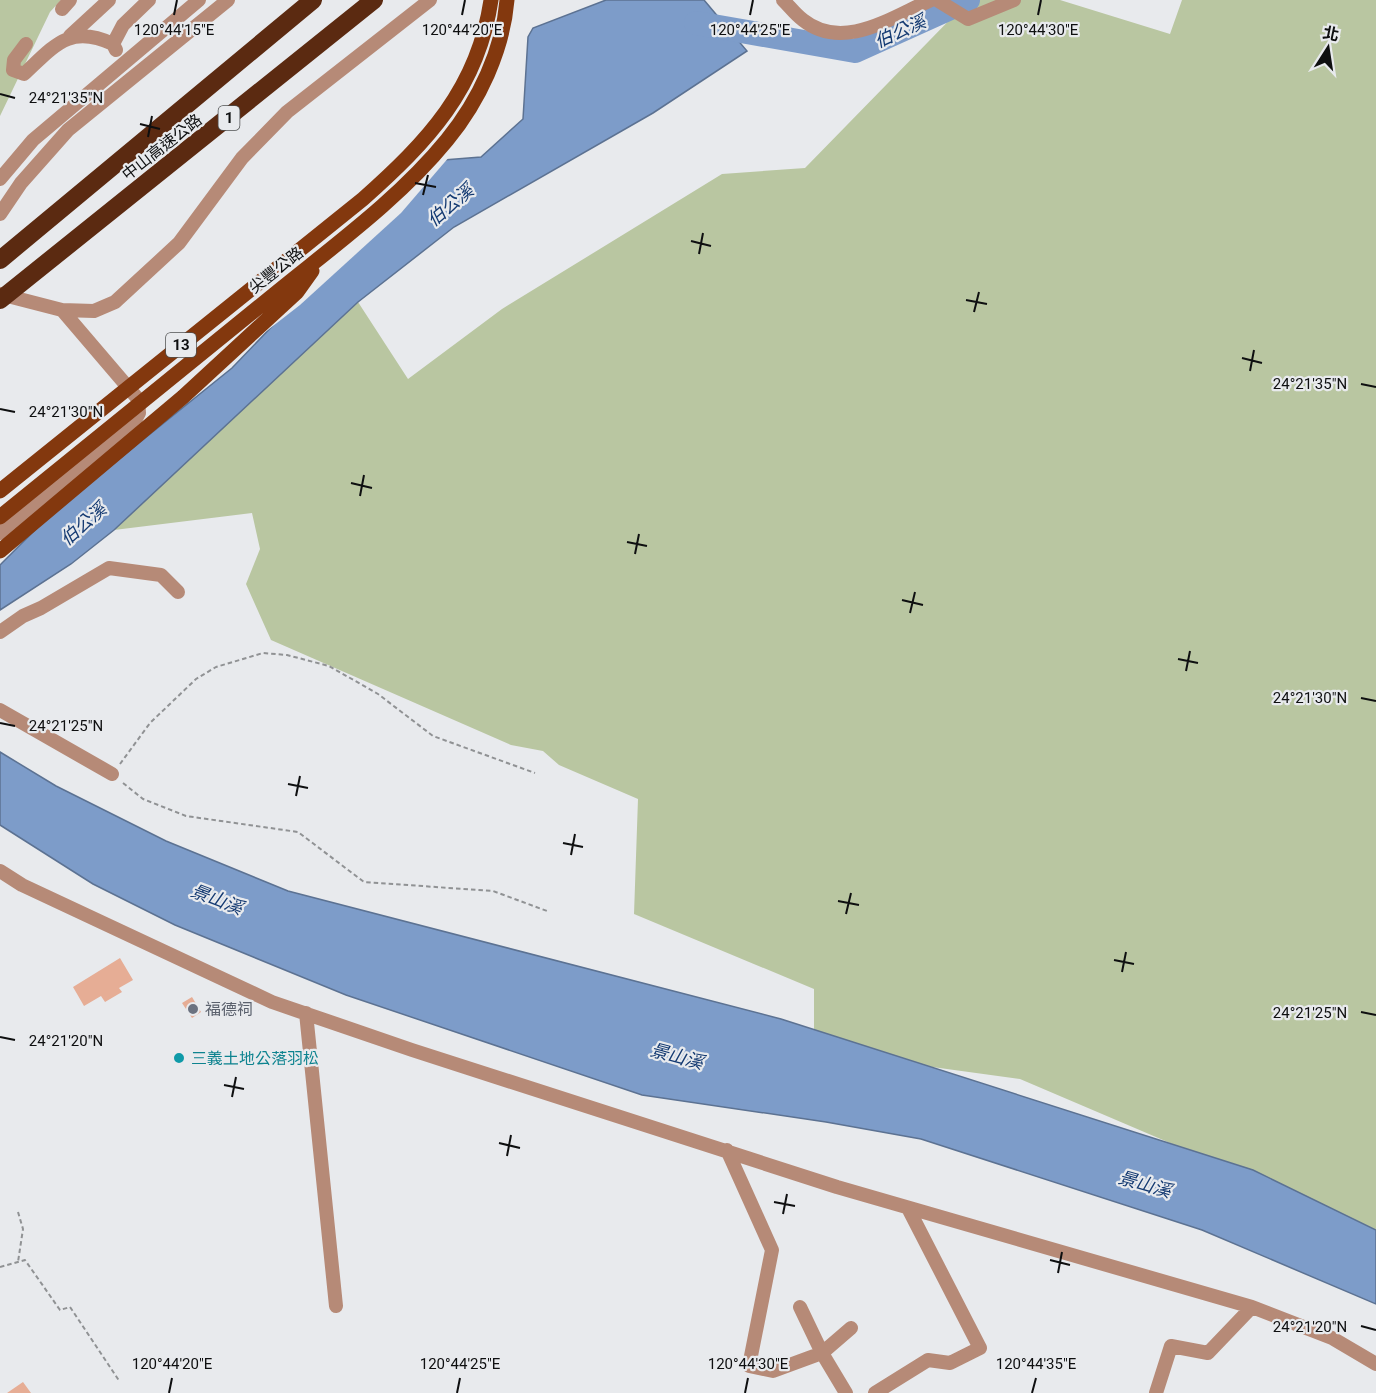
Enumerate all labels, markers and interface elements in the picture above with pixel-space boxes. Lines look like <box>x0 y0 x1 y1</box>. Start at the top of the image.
water label: 伯公溪 <box>871 9 932 52</box>
north arrow <box>1298 18 1358 78</box>
text: 120°44'15"E <box>134 21 215 39</box>
text: 120°44'20"E <box>422 21 503 39</box>
text: 120°44'25"E <box>710 21 791 39</box>
text: 120°44'30"E <box>998 21 1079 39</box>
text: 北 <box>1321 23 1341 45</box>
text: 24°21'35"N <box>29 89 103 107</box>
road number: 1 <box>218 106 240 130</box>
street label: 中山高速公路 <box>118 110 206 184</box>
water label: 伯公溪 <box>423 178 480 230</box>
street label: 尖豐公路 <box>245 243 307 297</box>
road number: 13 <box>166 333 196 357</box>
text: 24°21'35"N <box>1273 375 1347 393</box>
text: 24°21'30"N <box>29 403 103 421</box>
water label: 伯公溪 <box>56 496 113 550</box>
text: 24°21'30"N <box>1273 689 1347 707</box>
text: 24°21'25"N <box>29 717 103 735</box>
water label: 景山溪 <box>188 880 249 920</box>
place label: 福德祠 <box>205 1000 253 1019</box>
marker: 福德祠 <box>186 1002 200 1016</box>
text: 24°21'25"N <box>1273 1004 1347 1022</box>
text: 24°21'20"N <box>29 1032 103 1050</box>
water label: 景山溪 <box>648 1039 709 1074</box>
place label: 三義土地公落羽松 <box>191 1049 319 1068</box>
marker: 三義土地公落羽松 <box>172 1051 186 1065</box>
water label: 景山溪 <box>1116 1166 1177 1202</box>
text: 24°21'20"N <box>1273 1318 1347 1336</box>
text: 120°44'20"E <box>132 1355 213 1373</box>
text: 120°44'25"E <box>420 1355 501 1373</box>
text: 120°44'30"E <box>708 1355 789 1373</box>
text: 120°44'35"E <box>996 1355 1077 1373</box>

